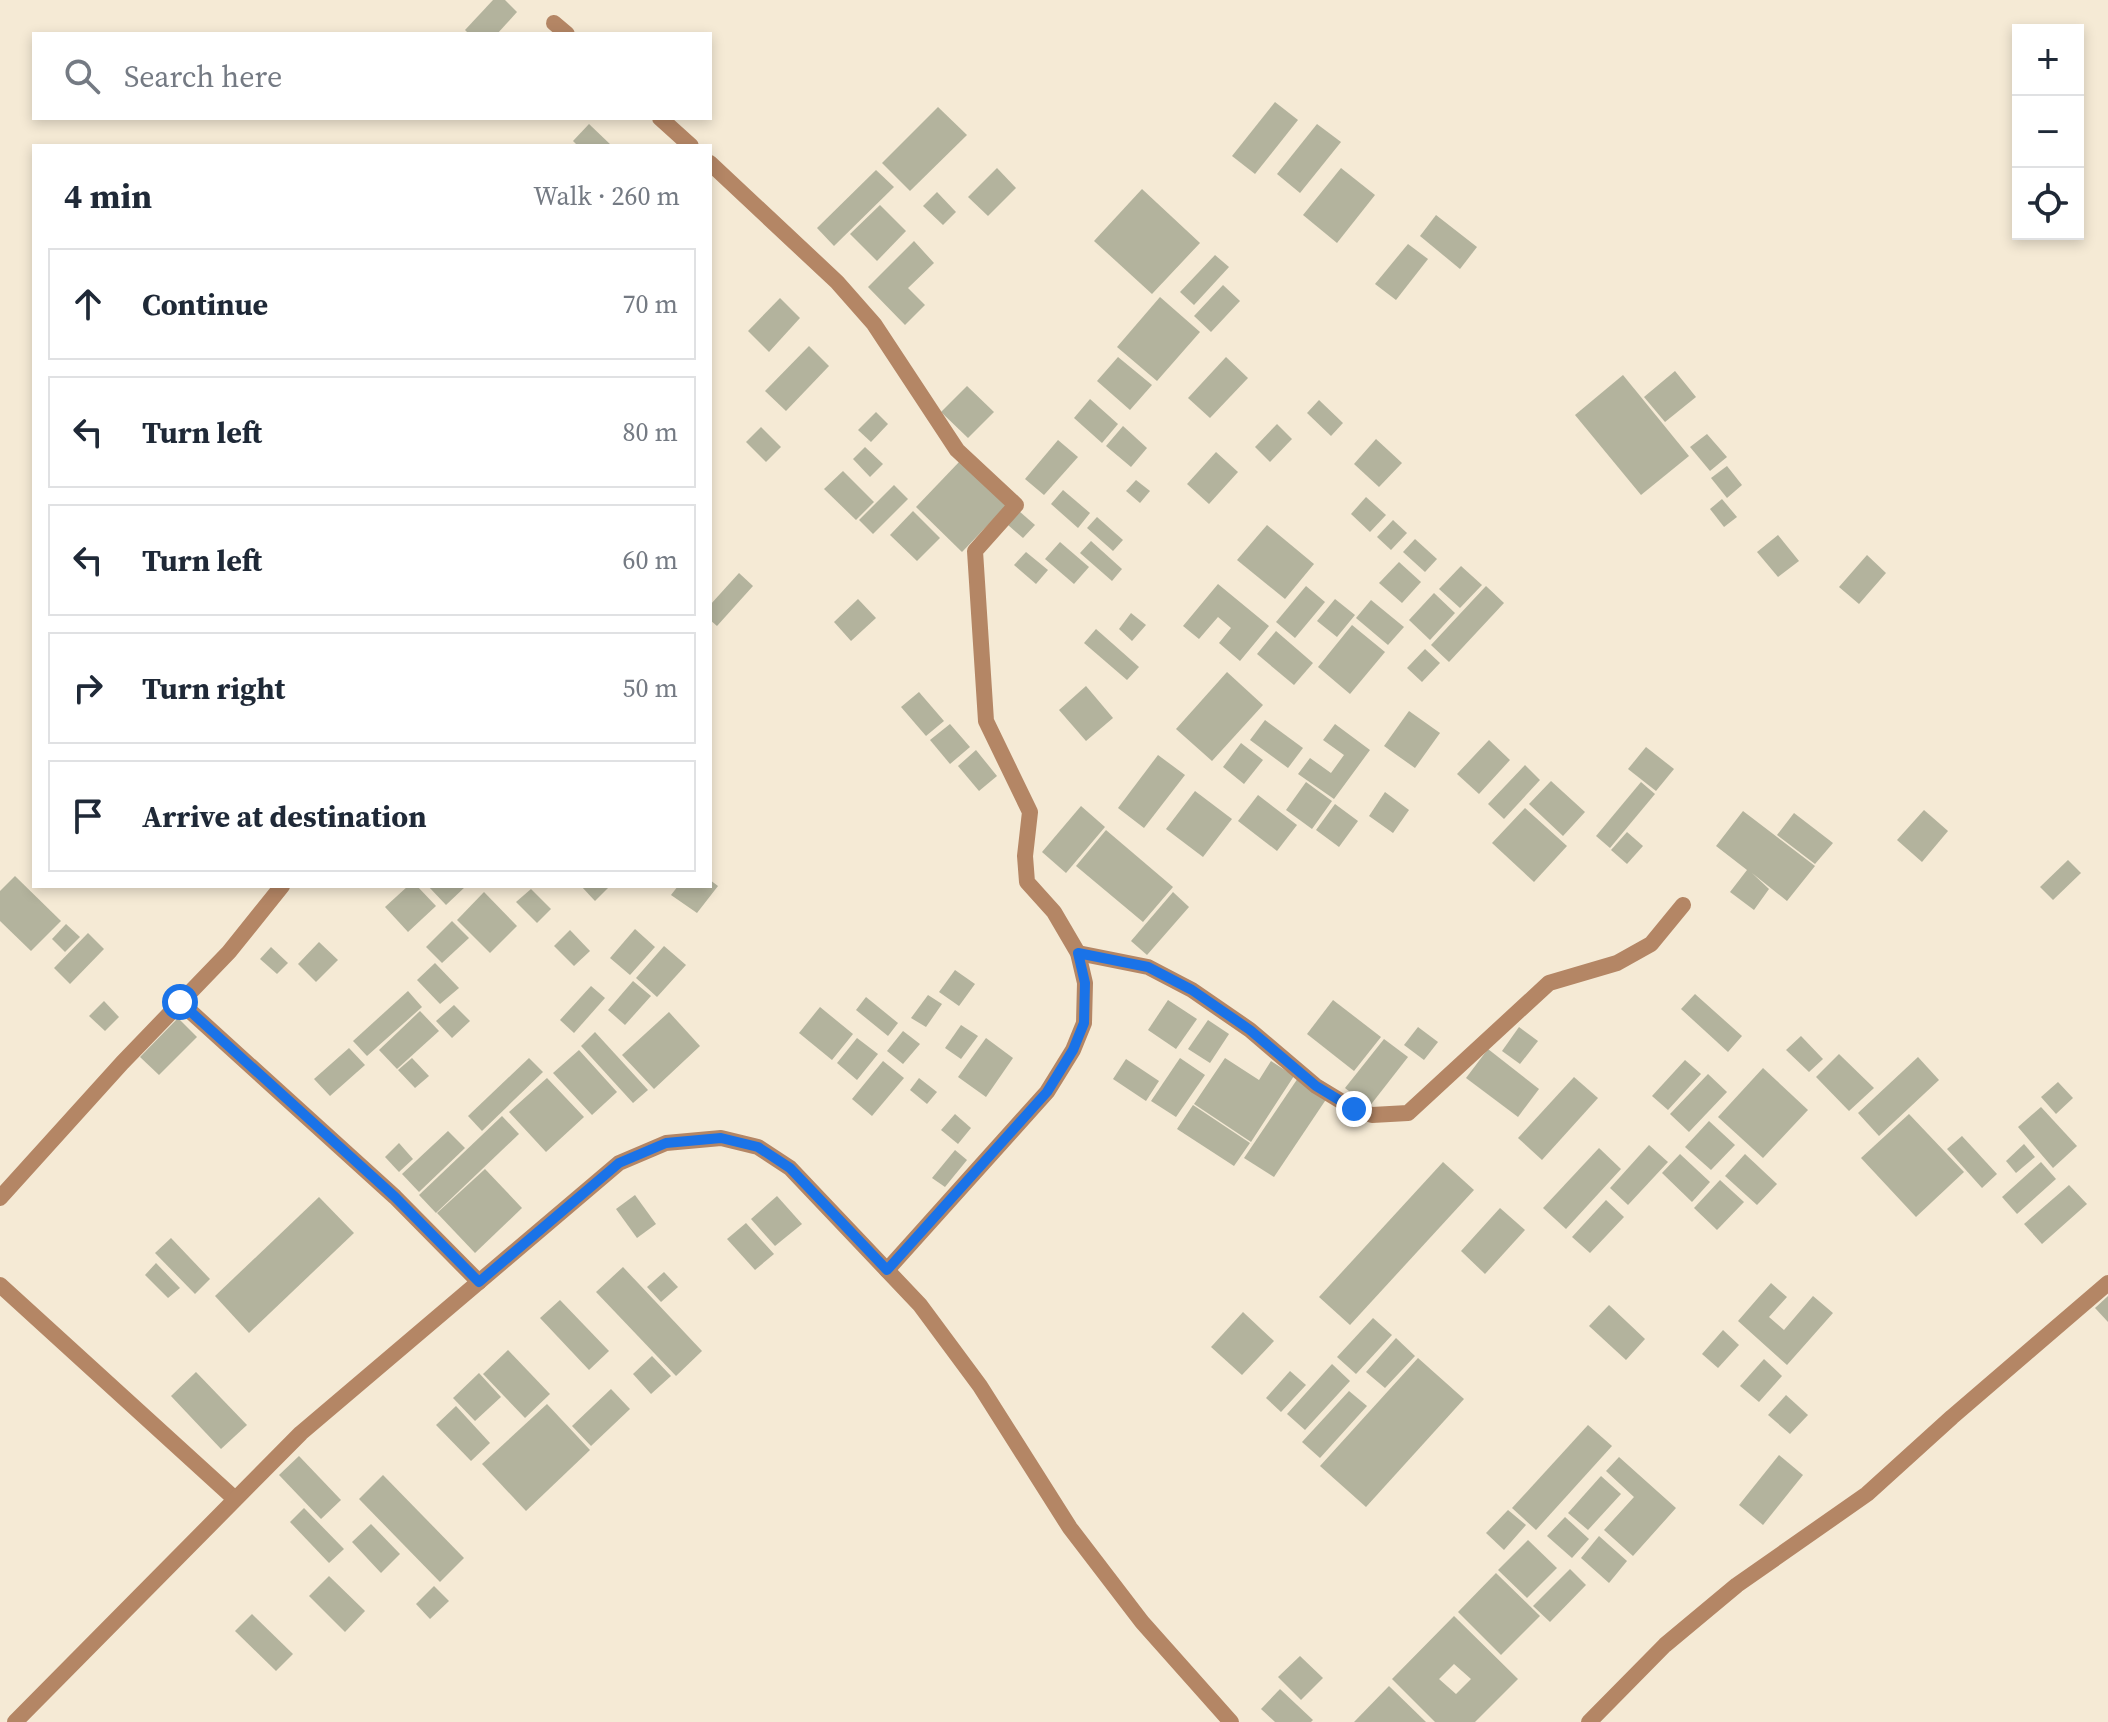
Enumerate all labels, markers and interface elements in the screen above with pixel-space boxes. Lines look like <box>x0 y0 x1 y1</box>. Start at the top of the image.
map controls <box>2012 24 2084 240</box>
button: + <box>2012 24 2084 96</box>
search box <box>32 32 712 120</box>
icon: search <box>60 54 104 98</box>
text: Search here <box>124 56 282 97</box>
button: − <box>2012 96 2084 168</box>
button: locate <box>2012 168 2084 240</box>
text: 4 min <box>64 173 152 219</box>
text: Walk · 260 m <box>533 178 680 214</box>
icon: ahead <box>66 282 110 326</box>
text: Continue <box>142 284 268 325</box>
text: 70 m <box>623 286 678 322</box>
icon: left <box>66 410 110 454</box>
text: Turn left <box>142 412 262 453</box>
text: 80 m <box>623 414 678 450</box>
icon: left <box>66 538 110 582</box>
text: Turn left <box>142 540 262 581</box>
text: 60 m <box>623 542 678 578</box>
icon: right <box>66 666 110 710</box>
text: Turn right <box>142 668 285 709</box>
text: 50 m <box>623 670 678 706</box>
icon: arrive <box>66 794 110 838</box>
text: Arrive at destination <box>142 796 427 837</box>
route start <box>162 984 198 1020</box>
route end <box>1336 1091 1372 1127</box>

